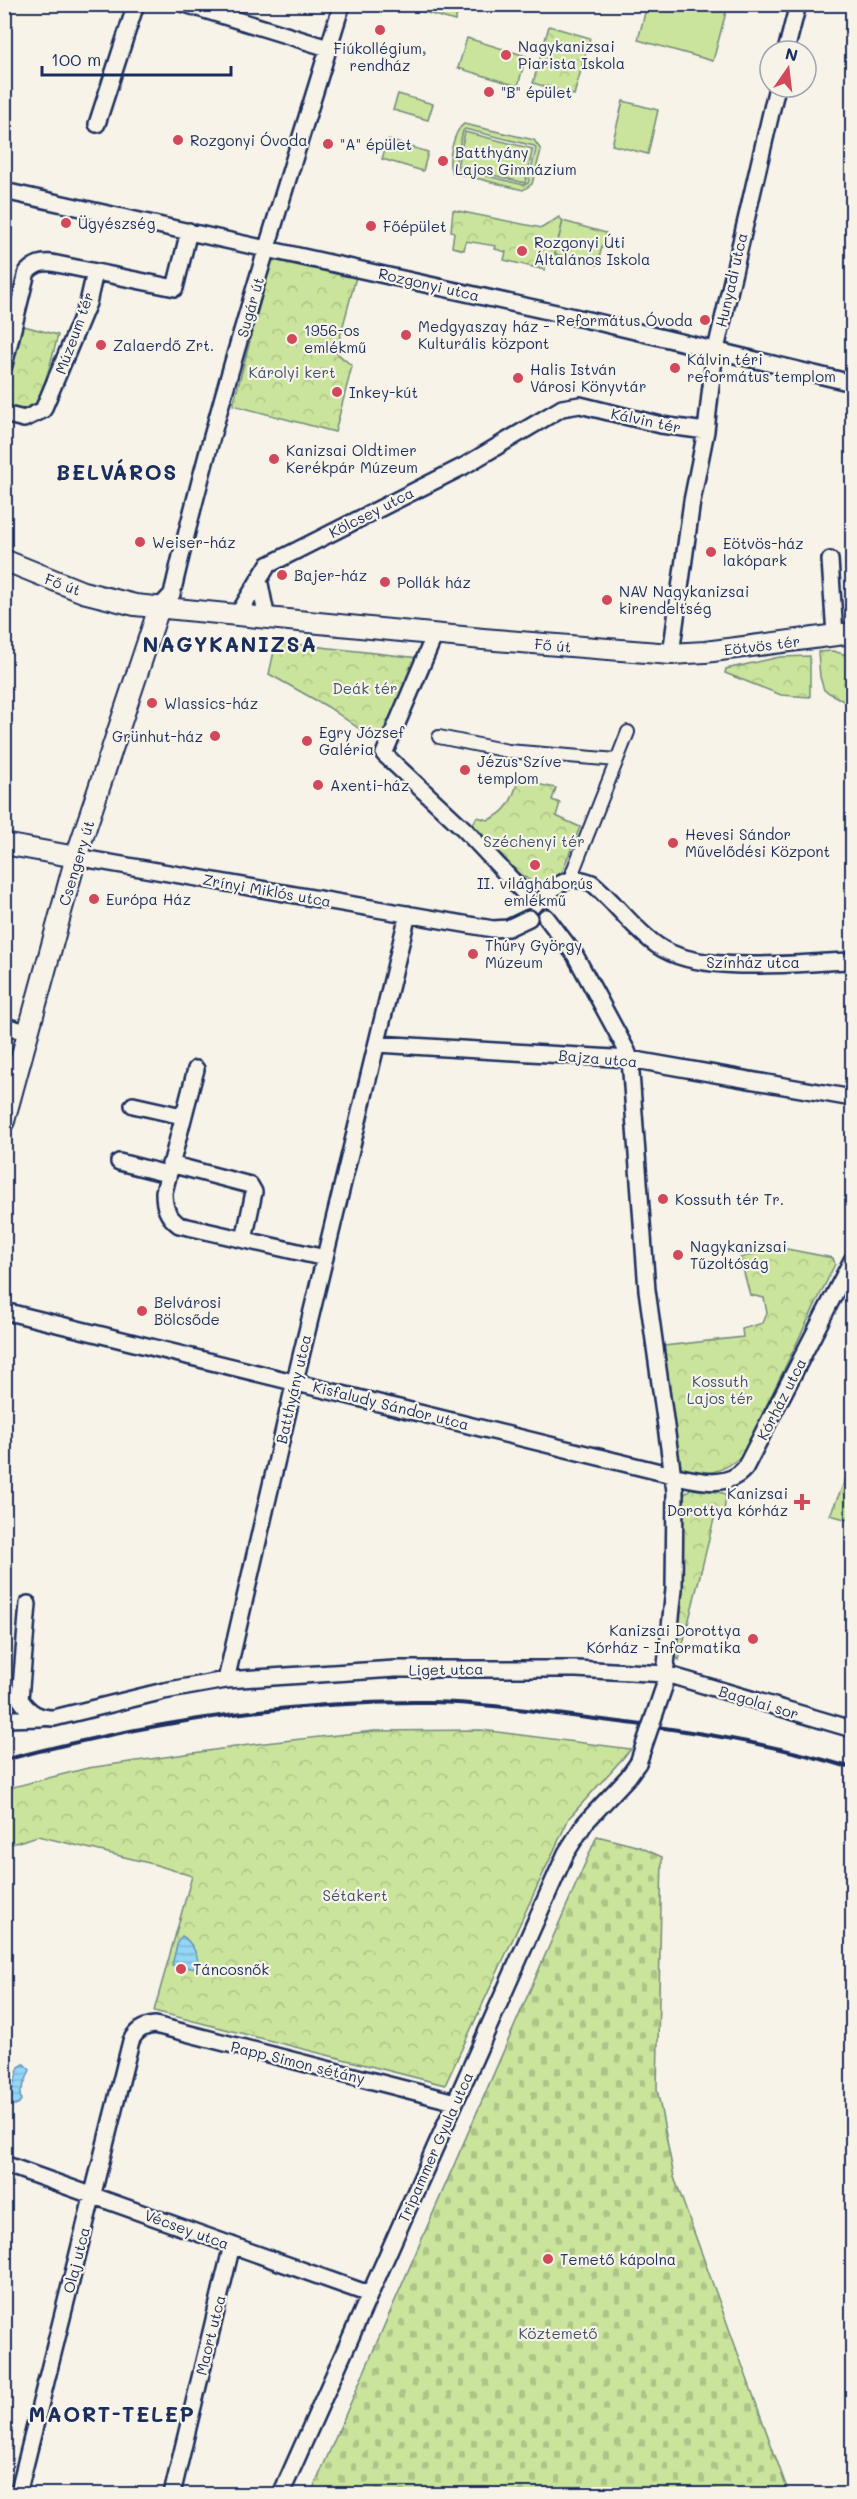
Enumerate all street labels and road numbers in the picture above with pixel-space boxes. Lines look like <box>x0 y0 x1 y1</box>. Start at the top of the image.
street label: Hunyadi utca <box>710 231 752 329</box>
street label: Rozgonyi utca <box>377 263 481 305</box>
street label: Sugár út <box>232 275 268 339</box>
street label: Múzeum tér <box>50 289 98 377</box>
street label: Kálvin tér <box>609 403 683 437</box>
street label: Kölcsey utca <box>325 482 417 542</box>
street label: Fő út <box>42 568 84 600</box>
street label: Eötvös tér <box>723 630 801 660</box>
street label: Fő út <box>534 633 572 657</box>
street label: Csengery út <box>53 818 99 908</box>
street label: Zrínyi Miklós utca <box>201 869 333 911</box>
street label: Színház utca <box>706 952 800 972</box>
street label: Bajza utca <box>558 1045 638 1071</box>
street label: Batthyány utca <box>271 1332 315 1446</box>
street label: Kórház utca <box>752 1355 810 1443</box>
street label: Kisfaludy Sándor utca <box>311 1376 471 1434</box>
street label: Liget utca <box>408 1658 484 1680</box>
street label: Bagolai sor <box>717 1680 801 1724</box>
street label: Papp Simon sétány <box>229 2036 367 2088</box>
street label: Tripammer Gyula utca <box>393 2069 477 2225</box>
street label: Vécsey utca <box>142 2204 232 2254</box>
street label: Olaj utca <box>58 2225 94 2295</box>
street label: Maort utca <box>190 2293 230 2377</box>

